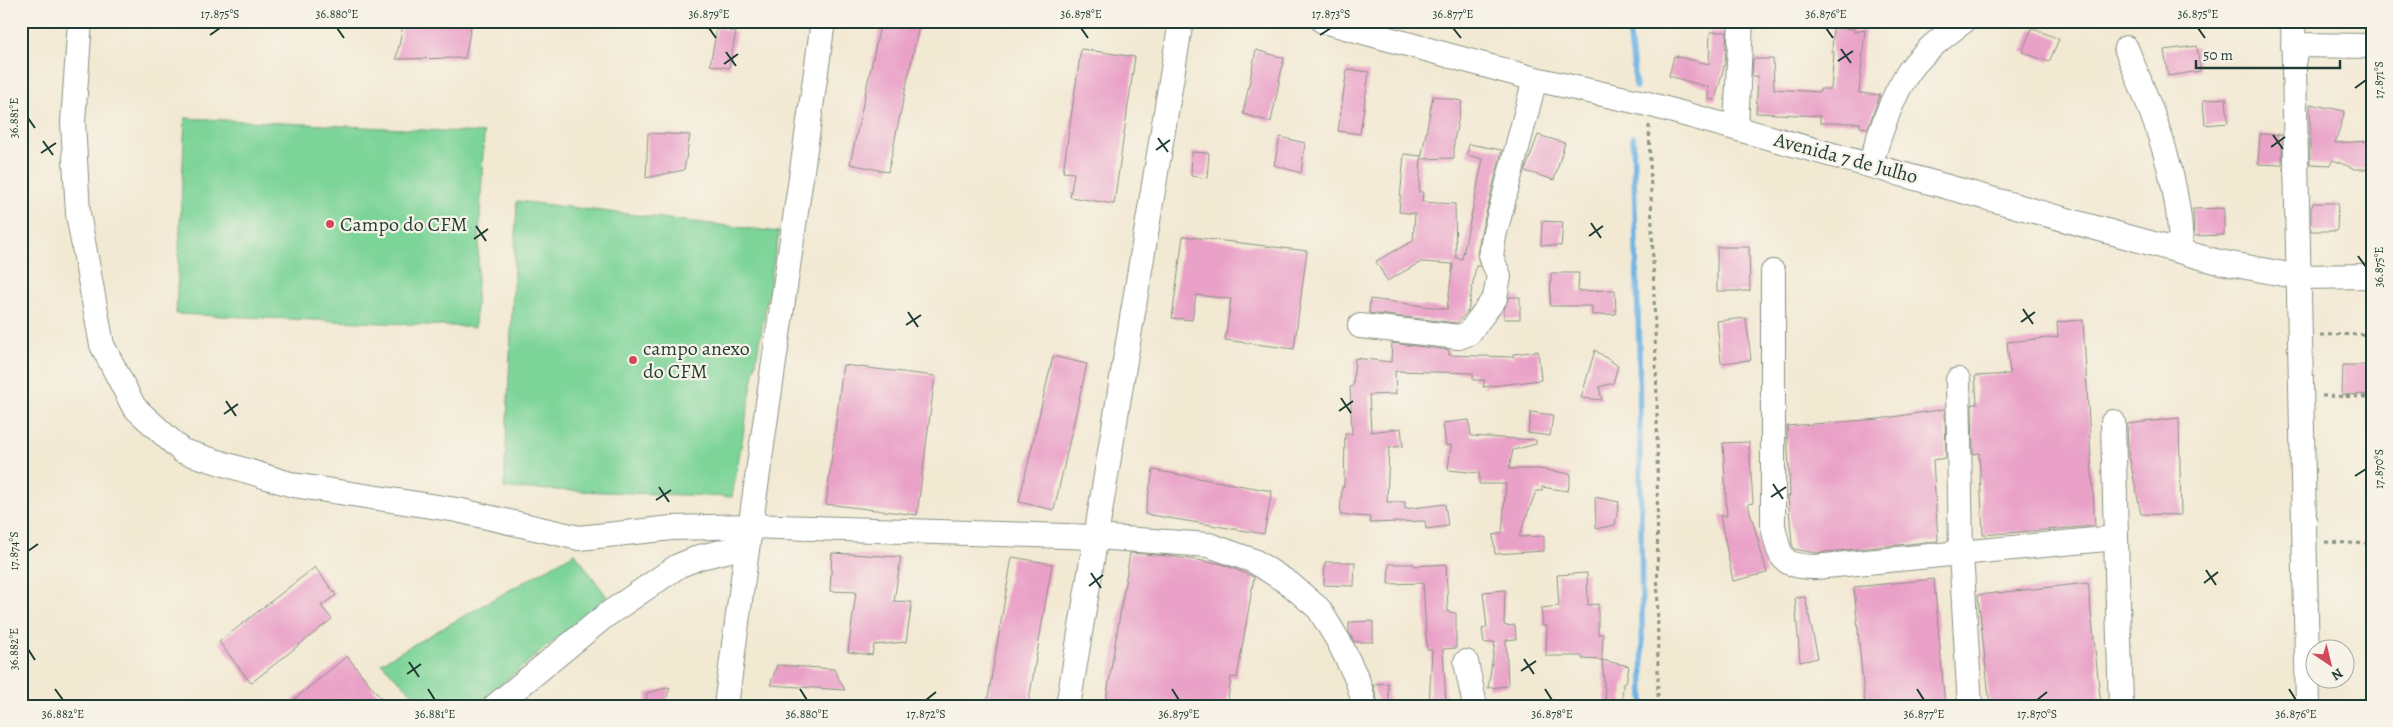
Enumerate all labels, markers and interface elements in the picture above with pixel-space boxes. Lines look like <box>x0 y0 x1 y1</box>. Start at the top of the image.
text: 17.875°S <box>201 6 239 22</box>
text: 36.880°E <box>316 6 358 22</box>
text: 36.879°E <box>688 6 730 22</box>
text: 36.878°E <box>1060 6 1102 22</box>
text: 17.873°S <box>1312 6 1350 22</box>
text: 36.877°E <box>1433 6 1473 22</box>
text: 36.876°E <box>1805 6 1847 22</box>
text: 36.875°E <box>2178 6 2218 22</box>
scale bar <box>2196 38 2339 70</box>
text: 50 m <box>2203 45 2233 65</box>
text: 17.871°S <box>2371 61 2387 99</box>
text: 36.881°E <box>6 98 22 138</box>
street label: Avenida 7 de Julho <box>1770 126 1921 190</box>
place label: Campo do CFM <box>340 211 467 238</box>
marker: Campo do CFM <box>324 218 336 230</box>
text: 36.875°E <box>2371 247 2387 287</box>
place label: campo anexo do CFM <box>643 335 750 385</box>
marker: campo anexo do CFM <box>627 354 639 366</box>
text: 17.870°S <box>2371 449 2387 489</box>
text: 17.874°S <box>6 531 22 571</box>
text: 36.882°E <box>6 628 22 670</box>
north arrow <box>2306 640 2356 690</box>
text: N <box>2328 664 2347 685</box>
text: 36.882°E <box>42 706 84 722</box>
text: 36.881°E <box>415 706 455 722</box>
text: 36.880°E <box>786 706 828 722</box>
text: 17.872°S <box>906 706 946 722</box>
text: 36.879°E <box>1158 706 1200 722</box>
text: 36.878°E <box>1531 706 1573 722</box>
text: 36.877°E <box>1904 706 1944 722</box>
text: 17.870°S <box>2017 706 2057 722</box>
text: 36.876°E <box>2275 706 2317 722</box>

